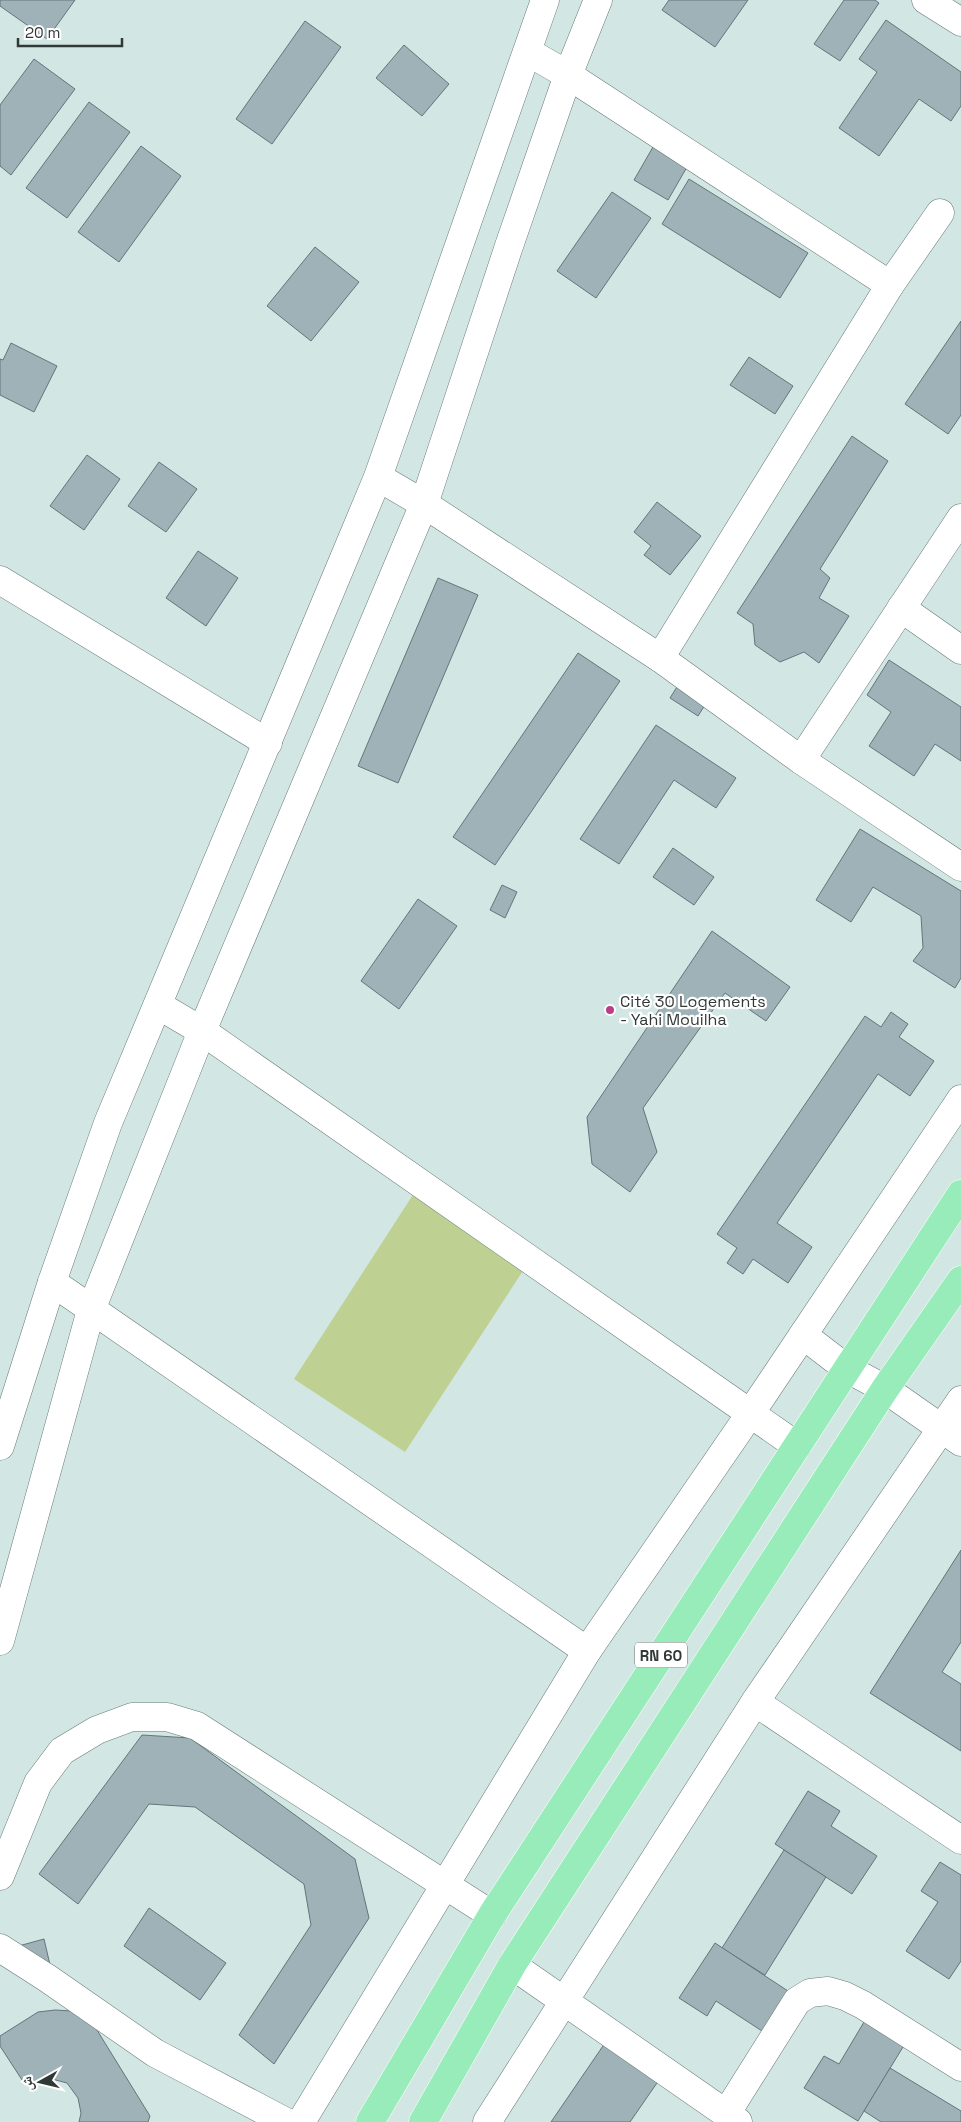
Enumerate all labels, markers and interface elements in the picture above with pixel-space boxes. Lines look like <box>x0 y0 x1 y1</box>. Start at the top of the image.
scale bar <box>18 15 121 47</box>
text: 20 m <box>25 23 60 42</box>
place label: Cité 30 Logements - Yahi Mouilha <box>620 991 766 1030</box>
marker: Cité 30 Logements - Yahi Mouilha <box>604 1004 616 1016</box>
road number: RN 60 <box>635 1642 687 1668</box>
north arrow <box>15 2057 65 2107</box>
text: ش <box>17 2075 37 2092</box>

